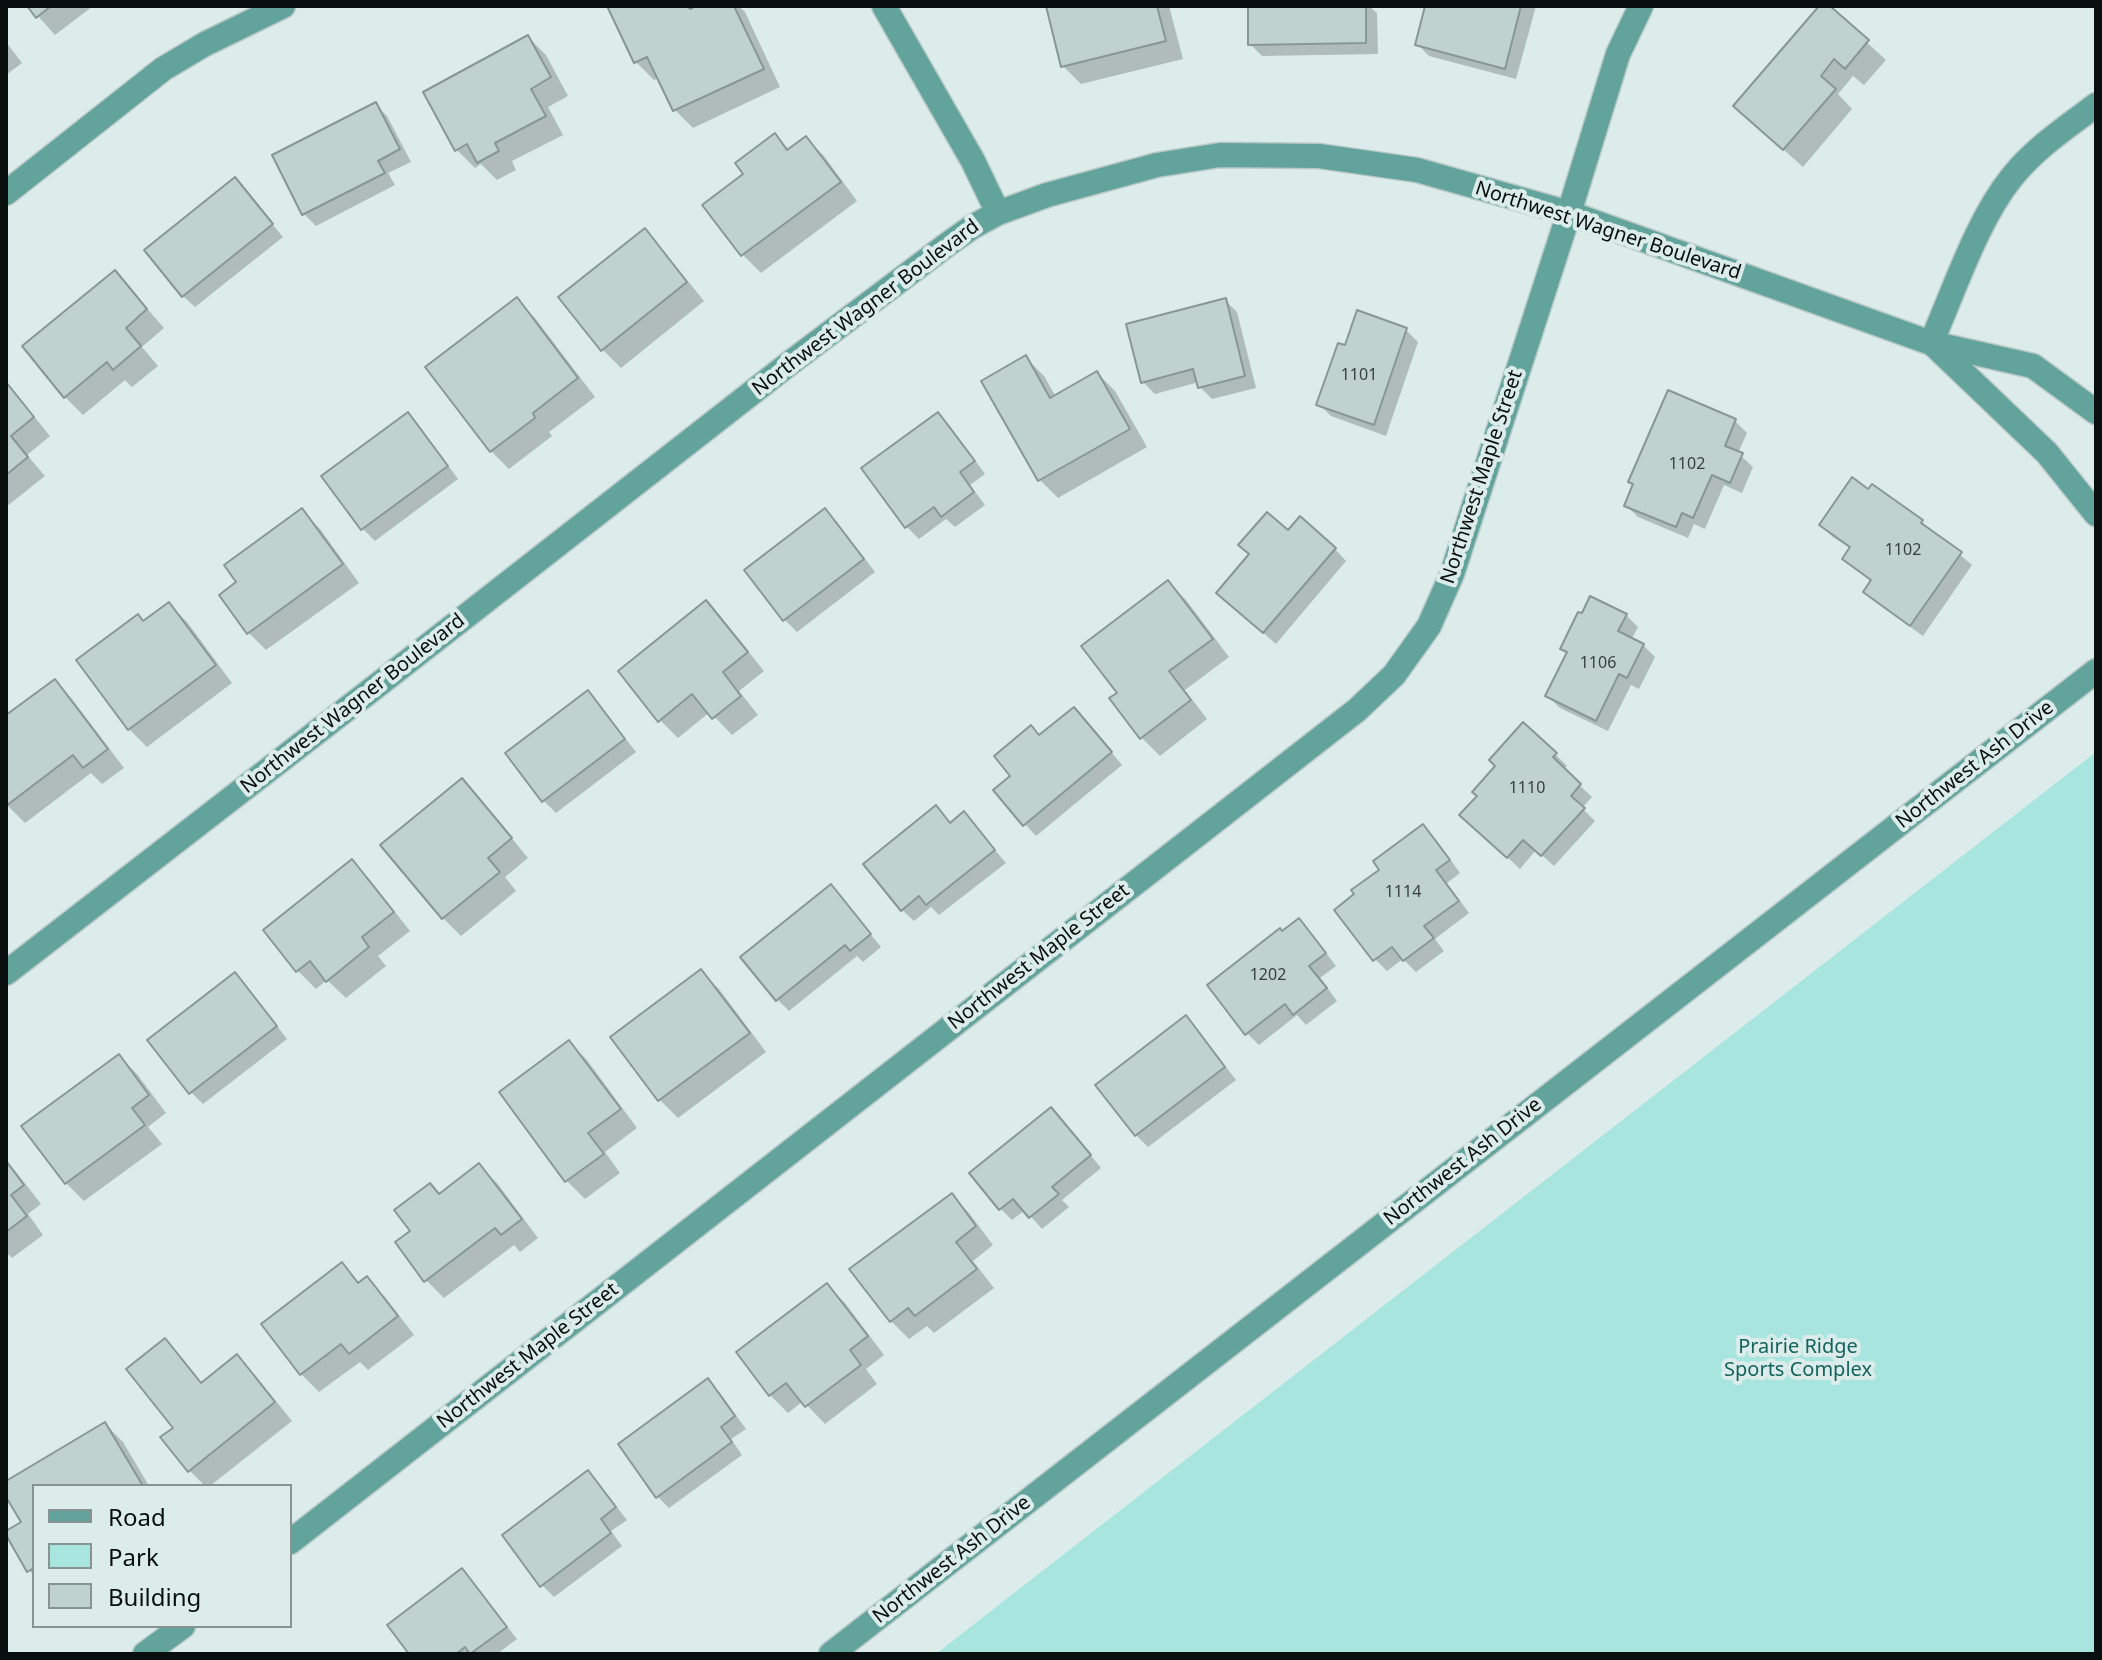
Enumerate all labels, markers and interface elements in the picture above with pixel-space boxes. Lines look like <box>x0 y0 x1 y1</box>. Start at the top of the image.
street label: Northwest Wagner Boulevard <box>1472 177 1744 285</box>
street label: Northwest Wagner Boulevard <box>748 215 984 401</box>
house number: 1101 <box>1341 365 1377 385</box>
street label: Northwest Maple Street <box>1436 367 1528 587</box>
house number: 1102 <box>1669 454 1705 474</box>
house number: 1102 <box>1885 540 1921 560</box>
street label: Northwest Wagner Boulevard <box>236 609 470 799</box>
house number: 1106 <box>1580 653 1616 673</box>
street label: Northwest Ash Drive <box>1891 696 2059 834</box>
house number: 1110 <box>1509 778 1545 798</box>
street label: Northwest Maple Street <box>944 879 1134 1035</box>
house number: 1114 <box>1385 882 1421 902</box>
house number: 1202 <box>1250 965 1286 985</box>
street label: Northwest Ash Drive <box>1379 1093 1547 1231</box>
street label: Northwest Maple Street <box>433 1278 623 1434</box>
park label: Prairie Ridge Sports Complex <box>1724 1335 1872 1382</box>
legend <box>32 1484 292 1628</box>
street label: Northwest Ash Drive <box>868 1491 1036 1629</box>
text: Road <box>108 1500 166 1533</box>
text: Park <box>108 1540 159 1573</box>
text: Building <box>108 1580 201 1613</box>

